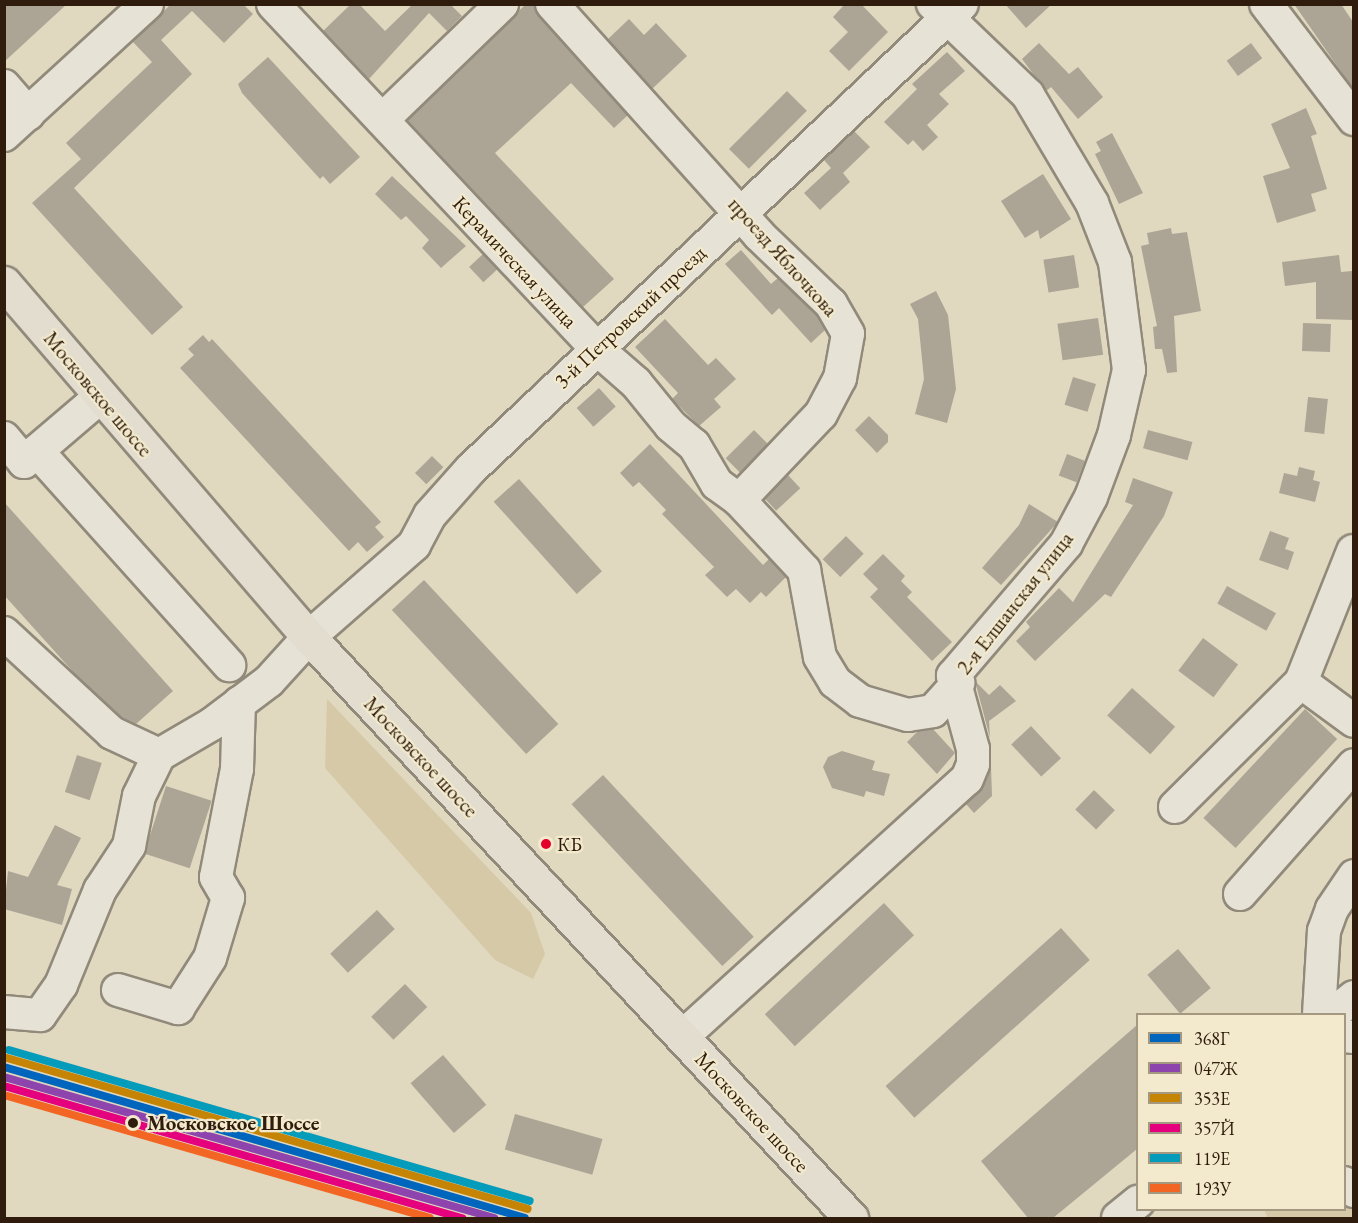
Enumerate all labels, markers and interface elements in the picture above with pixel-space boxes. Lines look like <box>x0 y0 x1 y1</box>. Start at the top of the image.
street label: Керамическая улица <box>447 191 583 333</box>
street label: проезд Яблочкова <box>723 192 843 322</box>
street label: 3-й Петровский проезд <box>549 240 711 394</box>
street label: Московское шоссе <box>38 326 158 462</box>
street label: 2-я Елшанская улица <box>951 527 1079 679</box>
street label: Московское шоссе <box>359 691 483 823</box>
place label: КБ <box>557 832 582 856</box>
marker: КБ <box>540 838 552 850</box>
legend <box>1136 1013 1346 1211</box>
text: 368Г <box>1194 1027 1229 1050</box>
street label: Московское шоссе <box>690 1046 814 1178</box>
text: 047Ж <box>1194 1057 1238 1080</box>
text: 353Е <box>1194 1087 1230 1110</box>
place label: Московское Шоссе <box>147 1110 320 1136</box>
marker: Московское Шоссе <box>124 1114 142 1132</box>
text: 357Й <box>1194 1117 1234 1140</box>
text: 119Е <box>1194 1147 1230 1170</box>
text: 193У <box>1194 1177 1231 1200</box>

